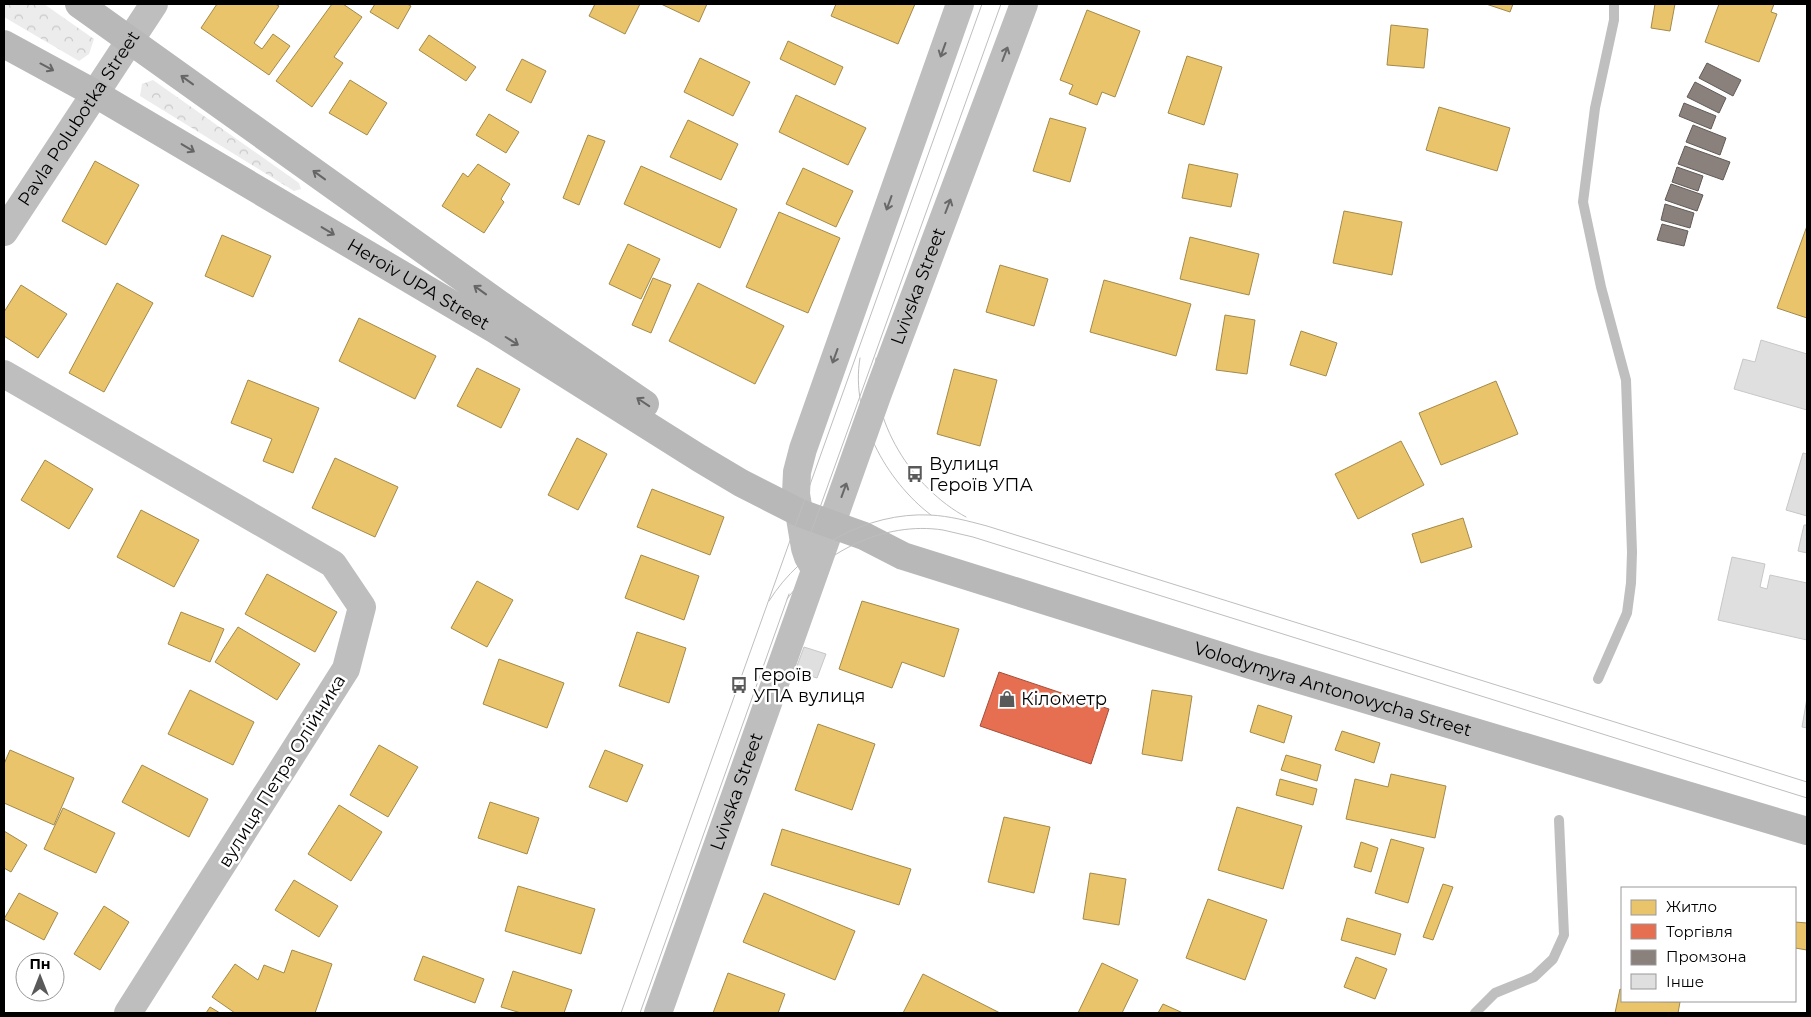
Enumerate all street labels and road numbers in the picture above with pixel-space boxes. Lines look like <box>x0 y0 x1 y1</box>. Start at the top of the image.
street label: Pavla Polubotka Street <box>13 27 144 210</box>
street label: Lvivska Street <box>886 225 950 348</box>
street label: Heroiv UPA Street <box>343 234 493 335</box>
street label: Volodymyra Antonovycha Street <box>1191 637 1474 741</box>
street label: вулиця Петра Олійника <box>214 671 350 871</box>
street label: Lvivska Street <box>706 730 768 853</box>

